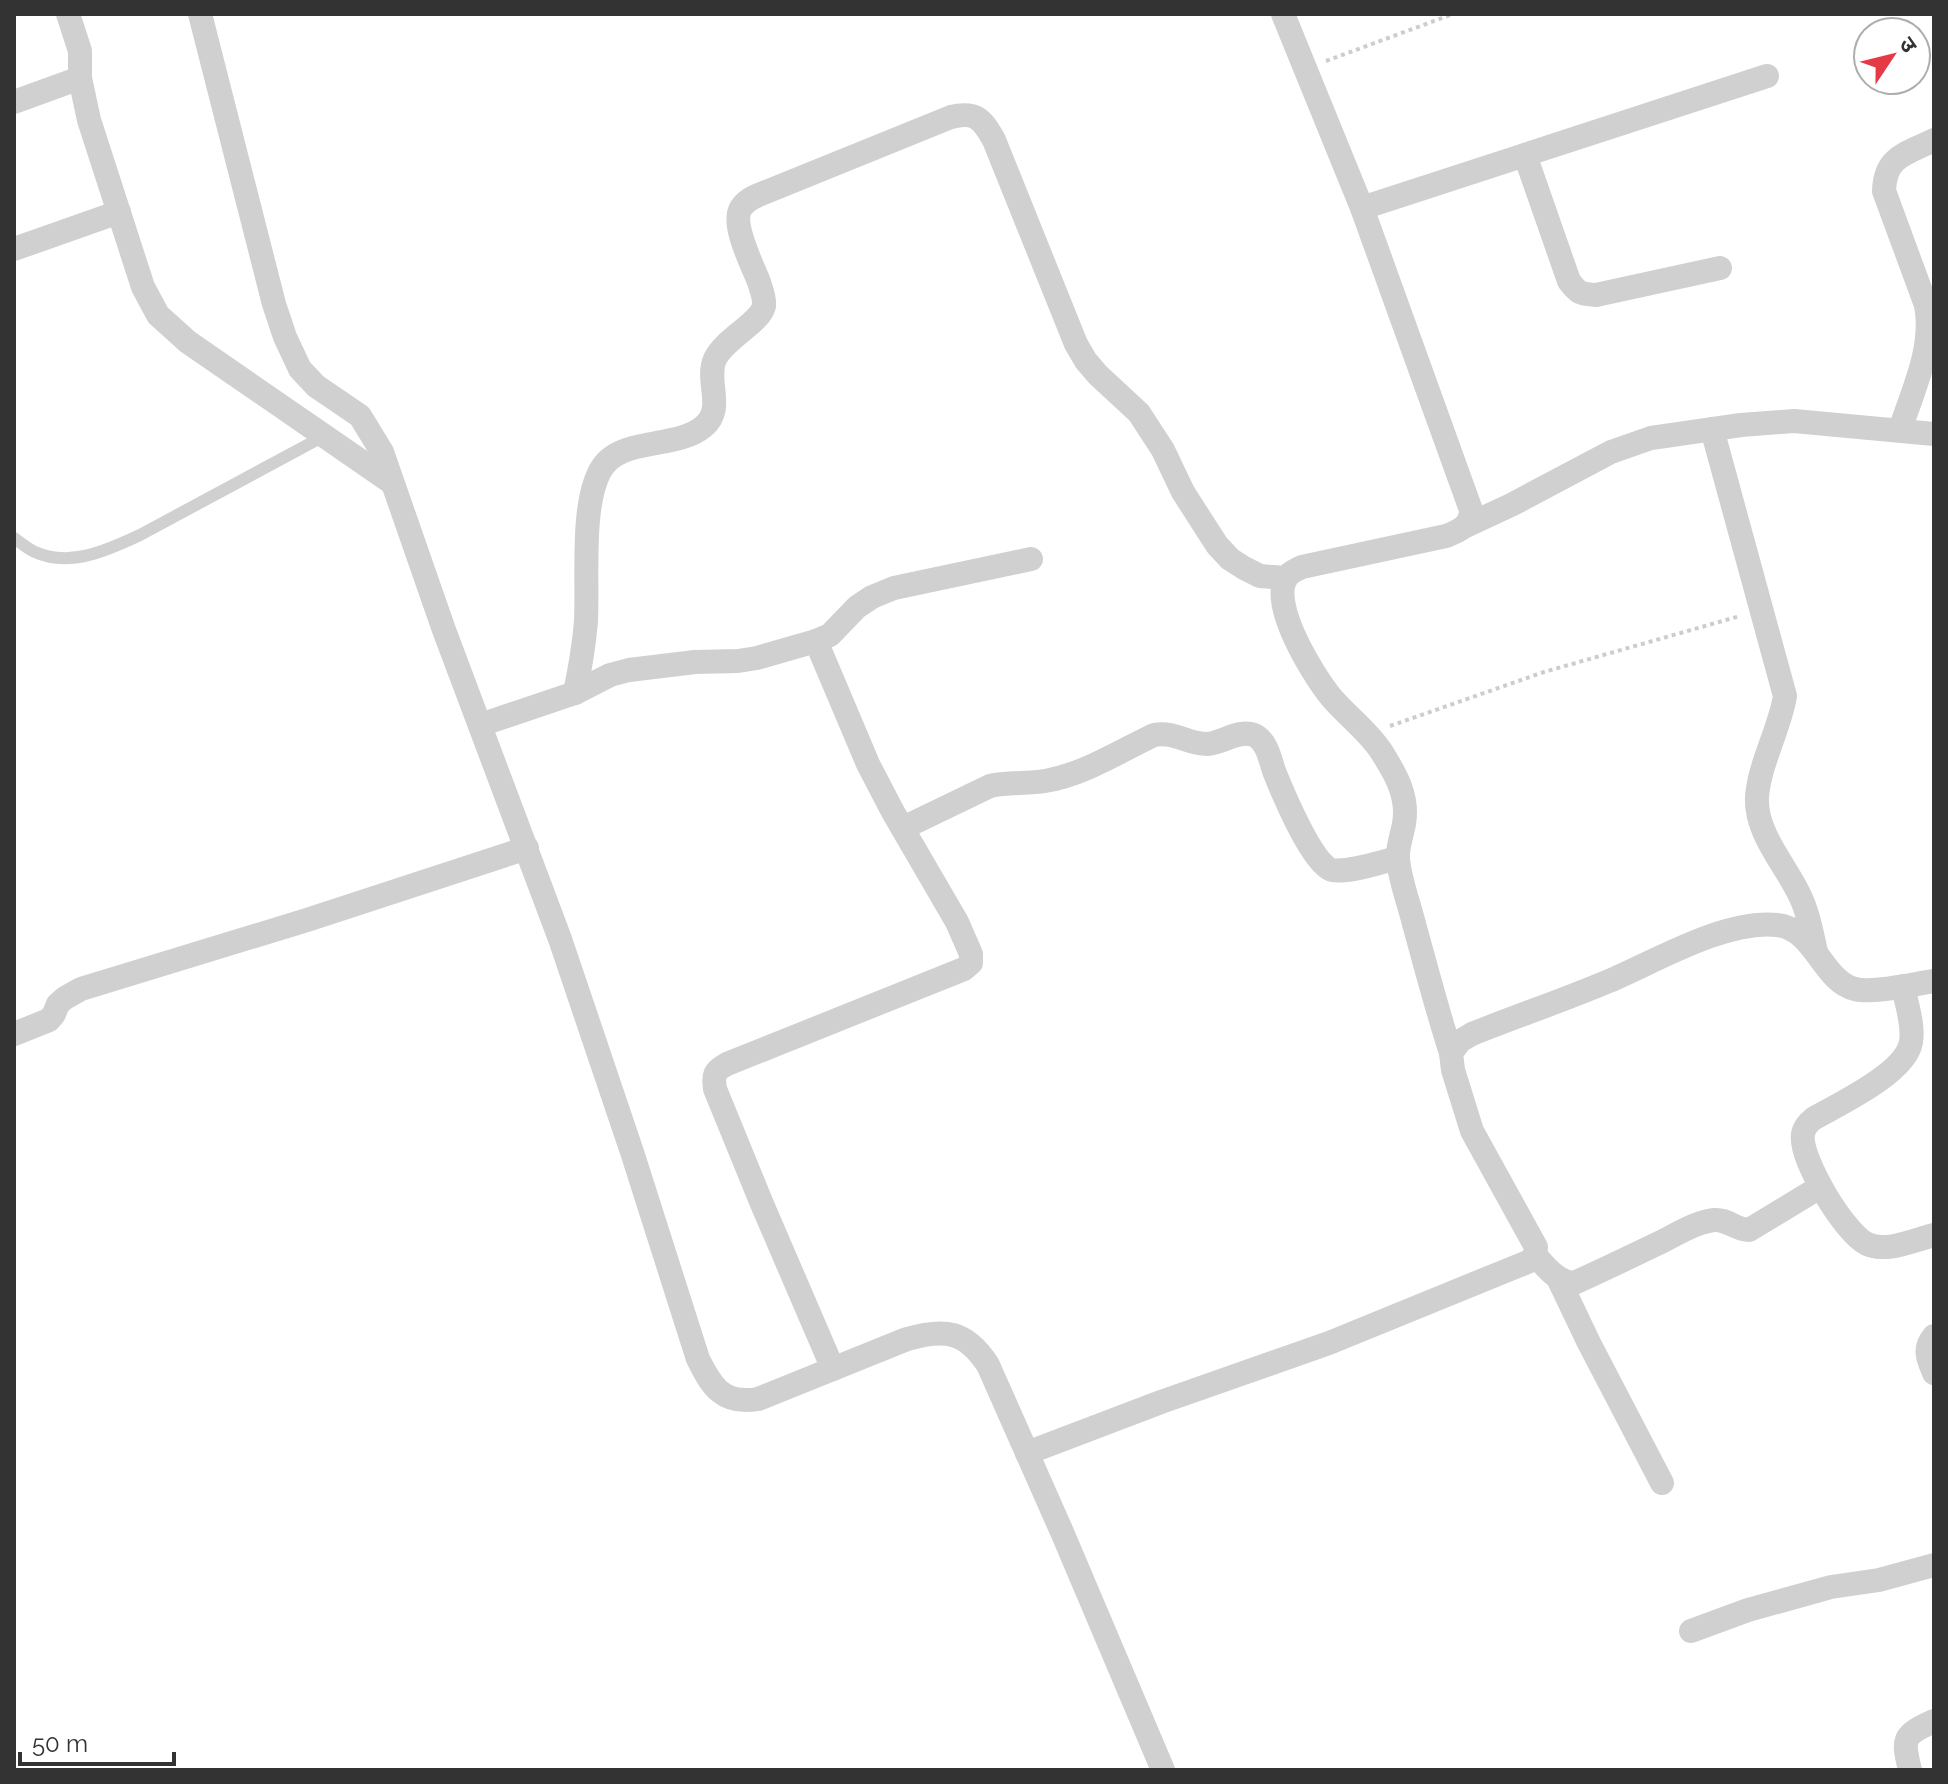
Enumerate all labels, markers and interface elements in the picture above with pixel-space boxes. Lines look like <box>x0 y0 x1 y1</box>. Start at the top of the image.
north arrow <box>1852 16 1932 96</box>
text: उ <box>1894 32 1923 58</box>
scale bar <box>20 1716 174 1766</box>
text: 50 m <box>32 1729 88 1758</box>

